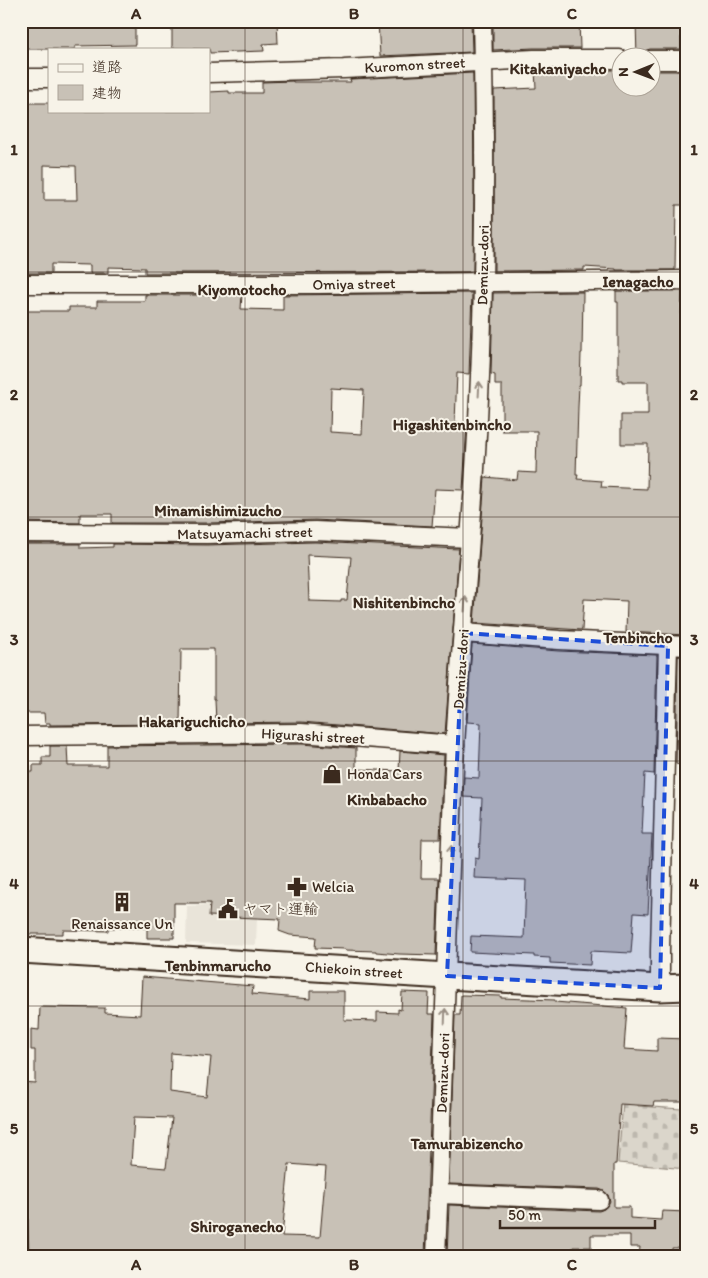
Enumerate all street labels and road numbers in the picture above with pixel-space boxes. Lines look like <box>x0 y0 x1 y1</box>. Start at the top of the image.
street label: Kuromon street <box>364 53 466 77</box>
street label: Demizu-dori <box>473 225 493 305</box>
street label: Omiya street <box>312 274 396 294</box>
street label: Matsuyamachi street <box>177 523 313 543</box>
street label: Demizu-dori <box>449 628 473 710</box>
street label: Higurashi street <box>261 724 366 748</box>
street label: Chiekoin street <box>305 958 404 982</box>
street label: Demizu-dori <box>433 1033 453 1113</box>

